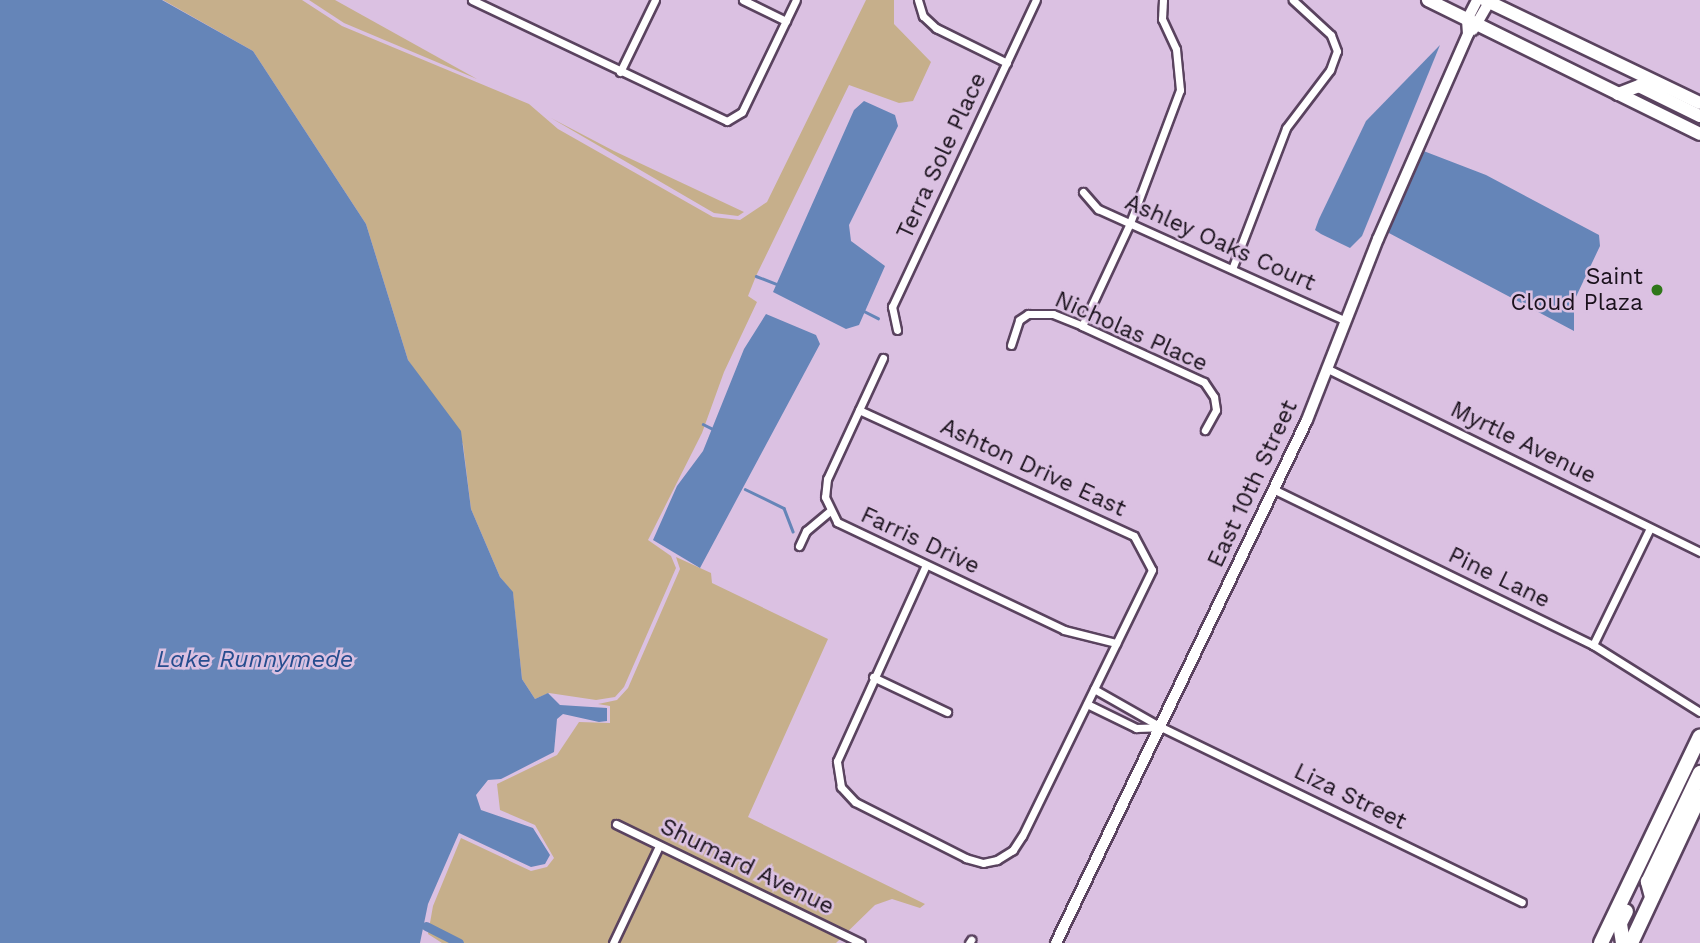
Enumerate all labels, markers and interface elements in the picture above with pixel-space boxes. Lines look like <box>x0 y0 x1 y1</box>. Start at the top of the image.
street label: Terra Sole Place <box>891 68 993 244</box>
street label: Ashley Oaks Court <box>1120 189 1320 297</box>
place label: Saint Cloud Plaza <box>1511 263 1643 317</box>
marker: Saint Cloud Plaza <box>1649 282 1665 298</box>
street label: Nicholas Place <box>1050 286 1212 378</box>
street label: East 10th Street <box>1202 396 1304 572</box>
street label: Myrtle Avenue <box>1445 396 1601 490</box>
street label: Ashton Drive East <box>936 413 1130 523</box>
street label: Farris Drive <box>856 501 984 581</box>
street label: Pine Lane <box>1444 542 1554 614</box>
water label: Lake Runnymede <box>156 646 354 674</box>
street label: Liza Street <box>1289 758 1411 836</box>
street label: Shumard Avenue <box>655 813 839 921</box>

